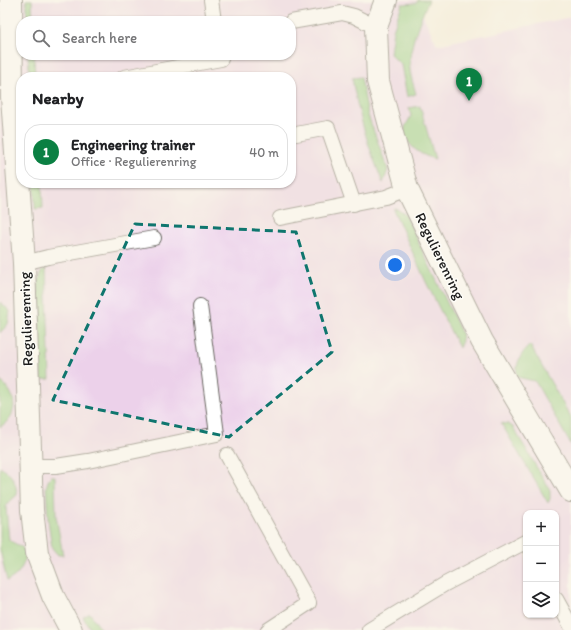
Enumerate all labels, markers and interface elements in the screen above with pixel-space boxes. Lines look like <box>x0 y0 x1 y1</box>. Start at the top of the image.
search box <box>16 16 296 60</box>
icon: search <box>30 27 52 49</box>
text: Search here <box>62 29 137 47</box>
pin: 1 <box>456 68 482 101</box>
text: Nearby <box>32 88 84 108</box>
text: Engineering trainer <box>71 136 195 154</box>
text: 1 <box>43 145 49 160</box>
text: 40 m <box>249 145 279 160</box>
text: Office · Regulierenring <box>71 154 196 169</box>
street label: Regulierenring <box>411 210 469 303</box>
your location <box>385 255 405 275</box>
street label: Regulierenring <box>15 271 37 367</box>
map controls <box>523 510 559 618</box>
button: + <box>523 510 559 546</box>
button: − <box>523 546 559 582</box>
button: layers <box>523 582 559 618</box>

